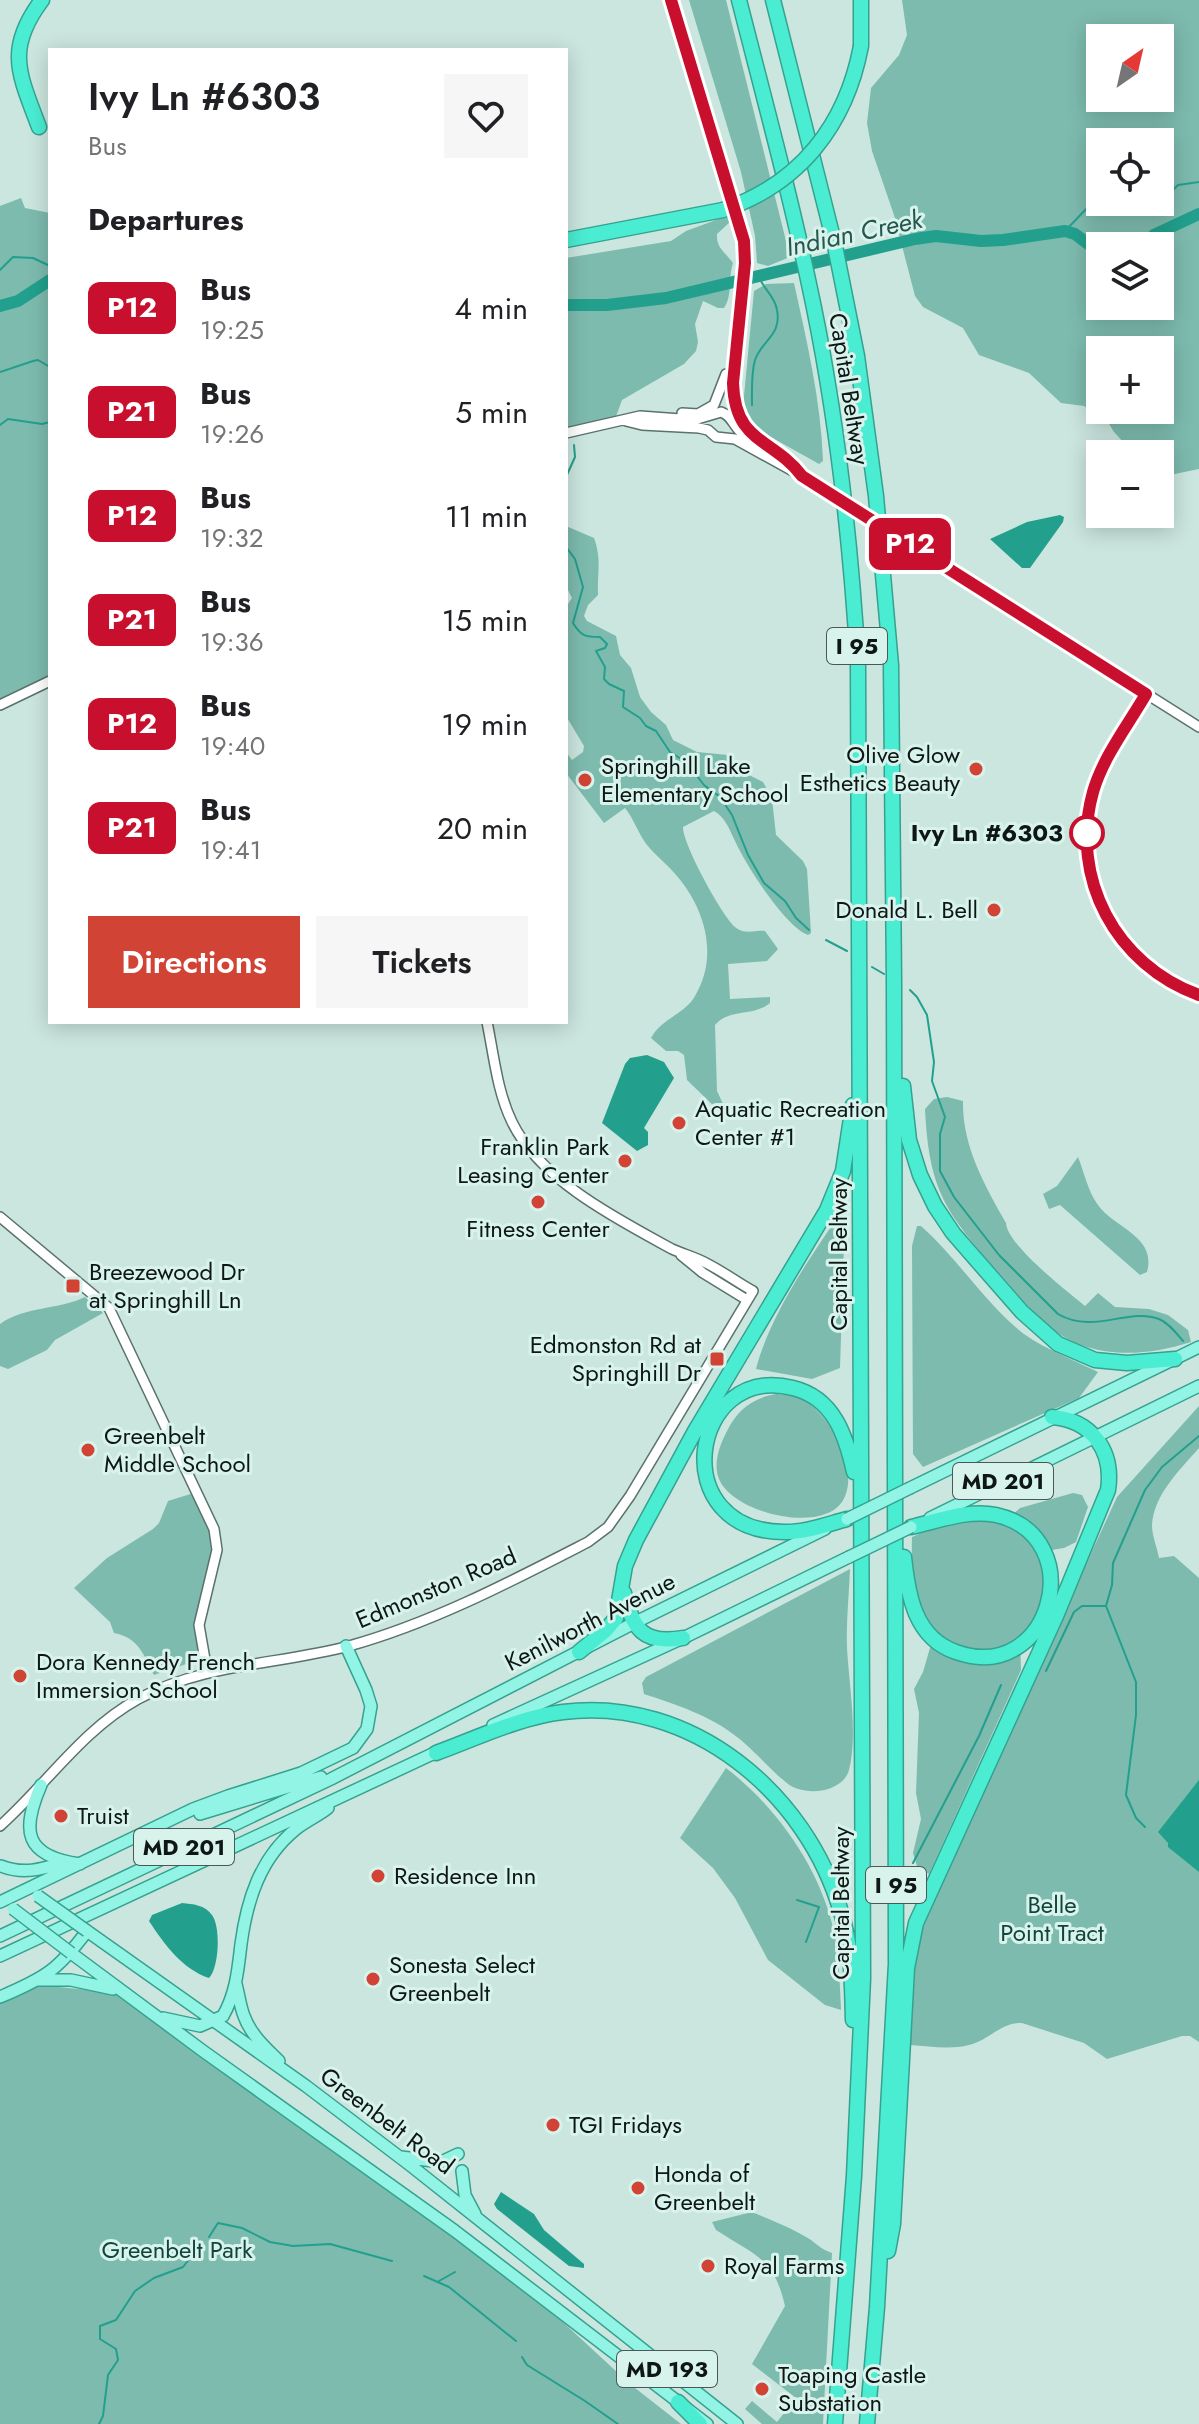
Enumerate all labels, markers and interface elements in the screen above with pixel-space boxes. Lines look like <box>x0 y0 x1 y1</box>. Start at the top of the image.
north arrow <box>1086 24 1174 112</box>
map controls <box>1086 24 1174 528</box>
text: Ivy Ln #6303 <box>88 69 320 124</box>
button: heart <box>444 74 528 158</box>
text: Bus <box>88 127 127 165</box>
button: locate <box>1086 128 1174 216</box>
text: Departures <box>88 198 244 241</box>
water label: Indian Creek <box>782 200 928 266</box>
button: layers <box>1086 232 1174 320</box>
text: Bus <box>200 268 251 311</box>
text: P12 <box>107 287 157 328</box>
text: 4 min <box>455 287 528 330</box>
street label: Capital Beltway <box>820 310 879 468</box>
text: 19:25 <box>200 311 264 349</box>
button: + <box>1086 336 1174 424</box>
text: Bus <box>200 372 251 415</box>
text: P21 <box>107 391 157 432</box>
text: 5 min <box>455 391 528 434</box>
text: 19:26 <box>200 415 264 453</box>
button: − <box>1086 440 1174 528</box>
text: Bus <box>200 476 251 519</box>
text: P12 <box>107 495 157 536</box>
text: 11 min <box>445 495 528 538</box>
line badge: P12 <box>864 518 956 570</box>
text: 19:32 <box>200 519 263 557</box>
text: P12 <box>885 523 935 564</box>
text: Bus <box>200 580 251 623</box>
text: P21 <box>107 599 157 640</box>
text: 15 min <box>442 599 528 642</box>
text: 19:36 <box>200 623 264 661</box>
road number: I 95 <box>827 628 887 664</box>
text: Bus <box>200 684 251 727</box>
text: P12 <box>107 703 157 744</box>
text: 19 min <box>441 703 528 746</box>
text: 19:40 <box>200 727 265 765</box>
place label: Olive Glow Esthetics Beauty <box>800 737 961 800</box>
place label: Springhill Lake Elementary School <box>601 748 789 811</box>
marker: Olive Glow Esthetics Beauty <box>967 760 985 778</box>
marker: Springhill Lake Elementary School <box>576 771 594 789</box>
text: Bus <box>200 788 251 831</box>
text: P21 <box>107 807 157 848</box>
text: 20 min <box>437 807 528 850</box>
place label: Ivy Ln #6303 <box>911 815 1063 850</box>
marker: Ivy Ln #6303 <box>1070 816 1104 850</box>
text: 19:41 <box>200 831 261 869</box>
place label: Donald L. Bell <box>835 892 978 927</box>
marker: Donald L. Bell <box>985 901 1003 919</box>
button: Directions <box>88 916 300 1008</box>
button: Tickets <box>316 916 528 1008</box>
place label: Aquatic Recreation Center #1 <box>695 1091 886 1154</box>
marker: Aquatic Recreation Center #1 <box>670 1114 688 1132</box>
place label: Franklin Park Leasing Center <box>457 1129 610 1192</box>
marker: Franklin Park Leasing Center <box>616 1152 634 1170</box>
street label: Capital Beltway <box>821 1177 856 1331</box>
marker: Fitness Center <box>529 1193 547 1211</box>
place label: Fitness Center <box>466 1211 610 1246</box>
place label: Breezewood Dr at Springhill Ln <box>89 1254 246 1317</box>
marker: Breezewood Dr at Springhill Ln <box>64 1277 82 1295</box>
place label: Edmonston Rd at Springhill Dr <box>530 1327 702 1390</box>
marker: Edmonston Rd at Springhill Dr <box>708 1350 726 1368</box>
place label: Greenbelt Middle School <box>104 1418 251 1481</box>
marker: Greenbelt Middle School <box>79 1441 97 1459</box>
road number: MD 201 <box>953 1463 1053 1499</box>
street label: Edmonston Road <box>350 1538 522 1637</box>
street label: Kenilworth Avenue <box>498 1563 681 1680</box>
place label: Dora Kennedy French Immersion School <box>36 1644 255 1707</box>
marker: Dora Kennedy French Immersion School <box>11 1667 29 1685</box>
place label: Truist <box>77 1798 129 1833</box>
marker: Truist <box>52 1807 70 1825</box>
street label: Capital Beltway <box>823 1826 858 1980</box>
road number: MD 201 <box>134 1829 234 1865</box>
place label: Residence Inn <box>394 1858 536 1893</box>
marker: Residence Inn <box>369 1867 387 1885</box>
road number: I 95 <box>866 1867 926 1903</box>
park label: Belle Point Tract <box>1000 1887 1104 1950</box>
place label: Sonesta Select Greenbelt <box>389 1947 535 2010</box>
marker: Sonesta Select Greenbelt <box>364 1970 382 1988</box>
street label: Greenbelt Road <box>313 2058 462 2183</box>
place label: TGI Fridays <box>569 2107 682 2142</box>
marker: TGI Fridays <box>544 2116 562 2134</box>
place label: Honda of Greenbelt <box>654 2156 755 2219</box>
marker: Honda of Greenbelt <box>629 2179 647 2197</box>
park label: Greenbelt Park <box>101 2232 253 2267</box>
place label: Royal Farms <box>724 2248 844 2283</box>
marker: Royal Farms <box>699 2257 717 2275</box>
road number: MD 193 <box>617 2351 717 2387</box>
place label: Toaping Castle Substation <box>778 2357 926 2420</box>
marker: Toaping Castle Substation <box>753 2380 771 2398</box>

